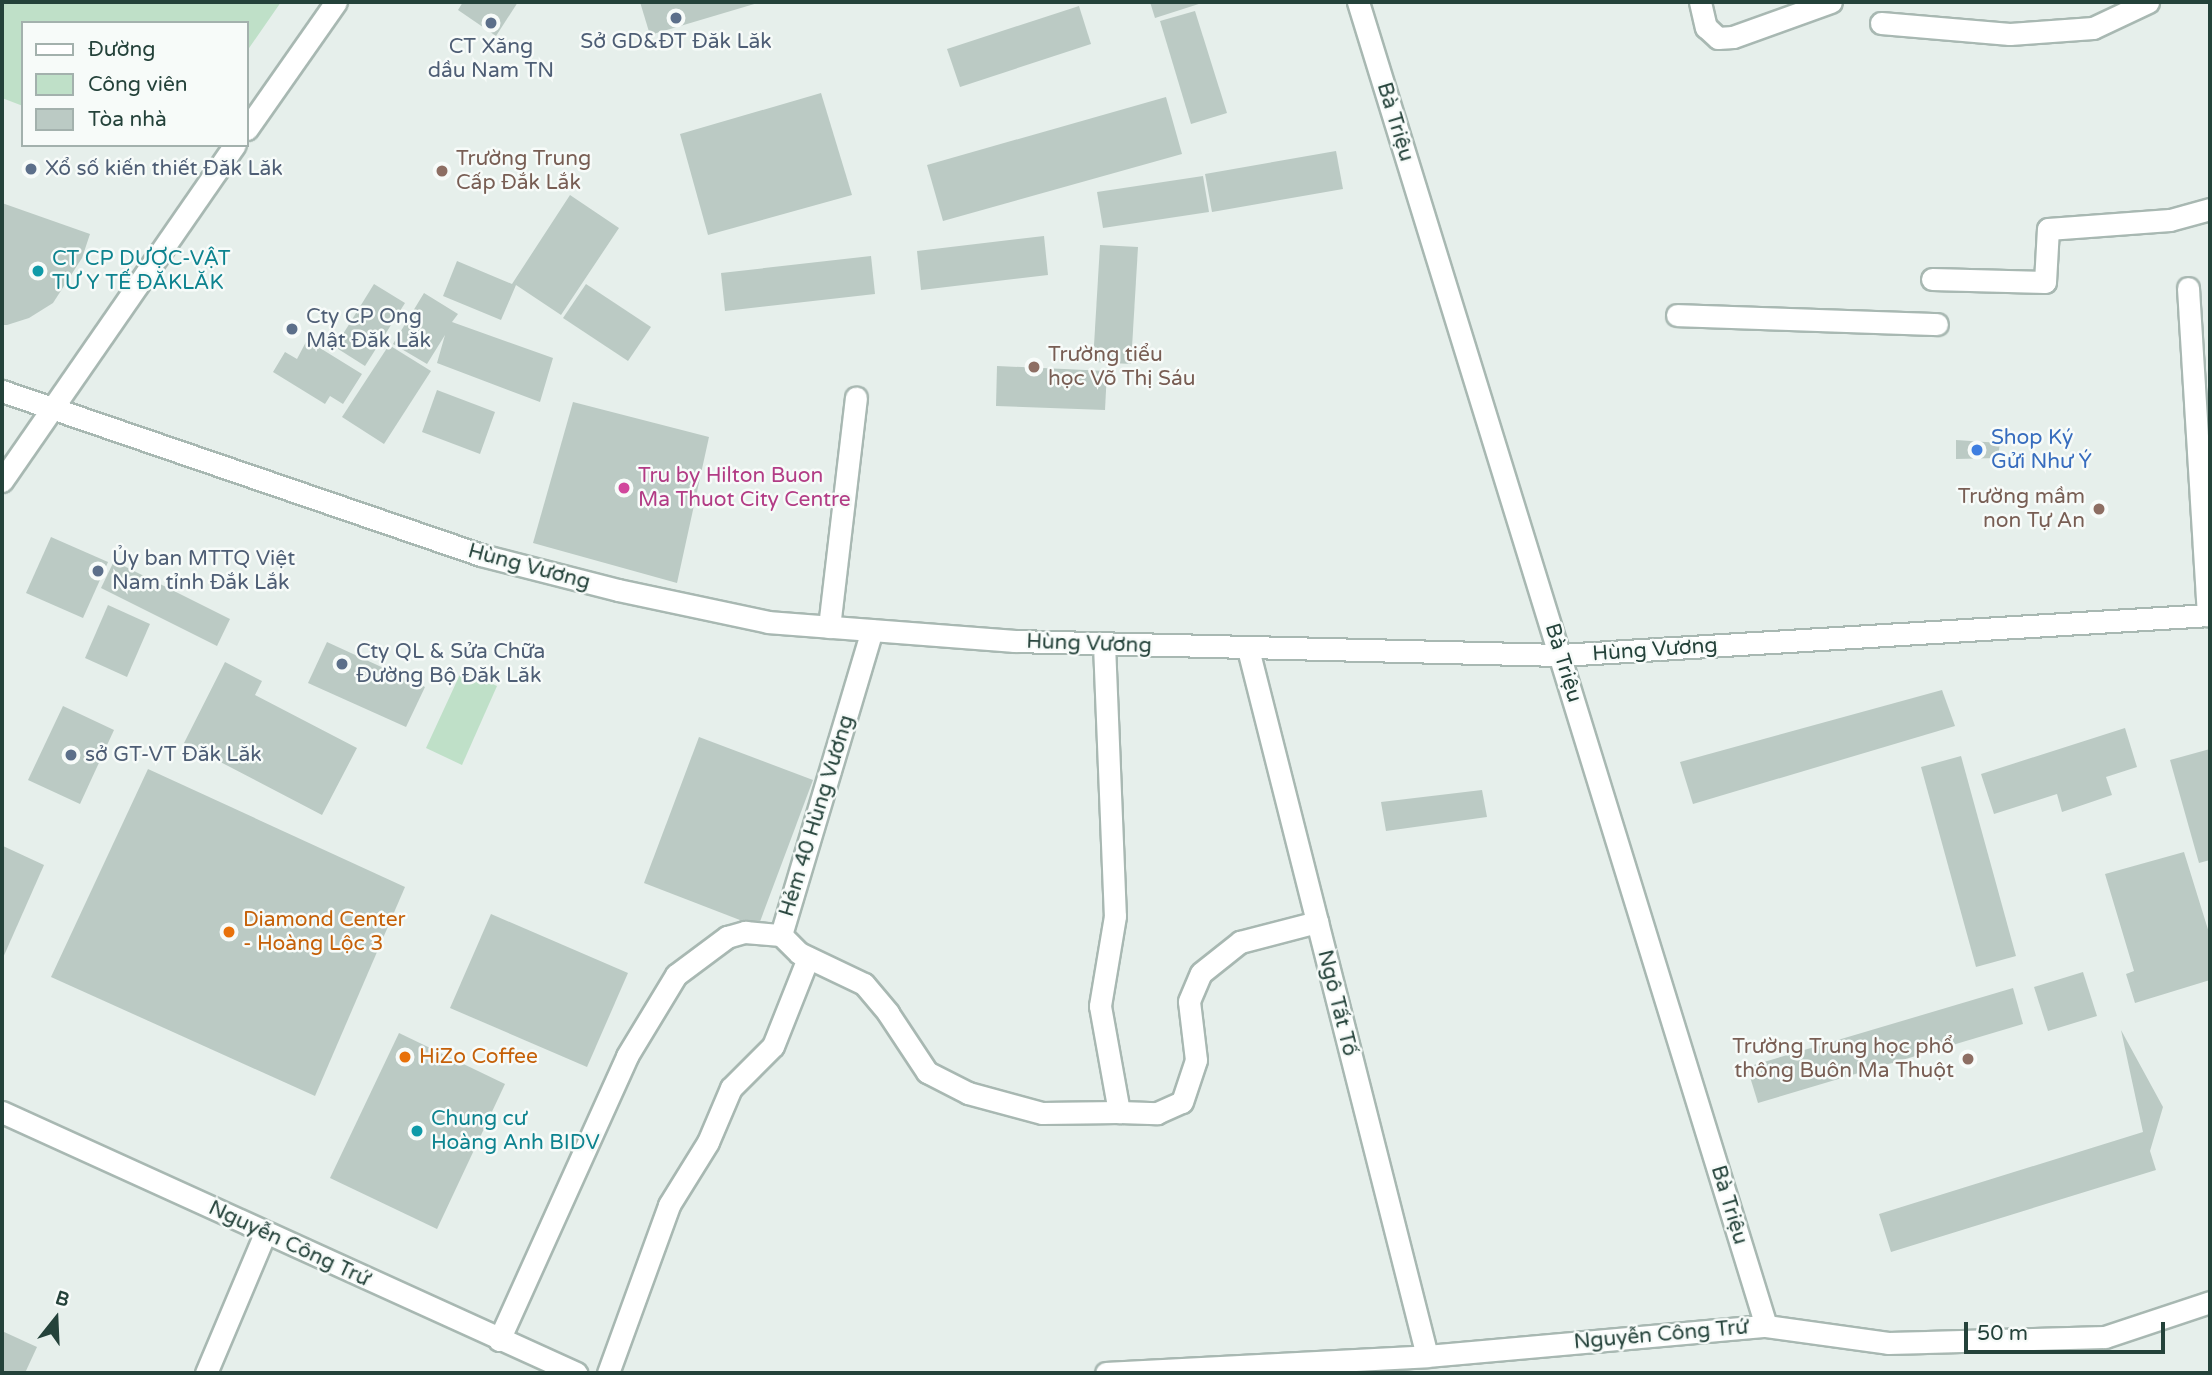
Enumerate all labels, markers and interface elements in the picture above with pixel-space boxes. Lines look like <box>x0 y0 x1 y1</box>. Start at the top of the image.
marker: Sở GD&ĐT Đăk Lăk <box>668 10 684 26</box>
marker: CT Xăng dầu Nam TN <box>483 15 499 31</box>
legend <box>21 21 248 147</box>
place label: Sở GD&ĐT Đăk Lăk <box>580 29 772 55</box>
place label: CT Xăng dầu Nam TN <box>428 34 554 84</box>
text: Đường <box>88 37 156 62</box>
text: Công viên <box>88 72 188 97</box>
street label: Bà Triệu <box>1371 79 1419 165</box>
text: Tòa nhà <box>88 107 167 132</box>
place label: Trường Trung Cấp Đắk Lắk <box>456 146 591 196</box>
place label: Xổ số kiến thiết Đăk Lăk <box>45 156 283 182</box>
marker: Xổ số kiến thiết Đăk Lăk <box>23 161 39 177</box>
marker: Trường Trung Cấp Đắk Lắk <box>434 163 450 179</box>
place label: CT CP DƯỢC-VẬT TƯ Y TẾ ĐĂKLĂK <box>52 246 231 296</box>
marker: CT CP DƯỢC-VẬT TƯ Y TẾ ĐĂKLĂK <box>30 263 46 279</box>
place label: Cty CP Ong Mật Đăk Lăk <box>306 304 431 354</box>
marker: Cty CP Ong Mật Đăk Lăk <box>284 321 300 337</box>
place label: Trường tiểu học Võ Thị Sáu <box>1048 342 1195 392</box>
marker: Trường tiểu học Võ Thị Sáu <box>1026 359 1042 375</box>
place label: Shop Ký Gửi Như Ý <box>1991 425 2092 475</box>
marker: Shop Ký Gửi Như Ý <box>1969 442 1985 458</box>
place label: Tru by Hilton Buon Ma Thuot City Centre <box>638 463 851 513</box>
marker: Tru by Hilton Buon Ma Thuot City Centre <box>616 480 632 496</box>
place label: Trường mầm non Tự An <box>1958 484 2085 534</box>
marker: Trường mầm non Tự An <box>2091 501 2107 517</box>
street label: Hùng Vương <box>465 539 593 595</box>
place label: Ủy ban MTTQ Việt Nam tỉnh Đắk Lắk <box>112 546 295 596</box>
marker: Ủy ban MTTQ Việt Nam tỉnh Đắk Lắk <box>90 563 106 579</box>
street label: Bà Triệu <box>1539 620 1587 706</box>
street label: Hùng Vương <box>1026 629 1152 659</box>
street label: Hùng Vương <box>1592 633 1718 667</box>
place label: Cty QL & Sửa Chữa Đường Bộ Đăk Lăk <box>356 639 545 689</box>
marker: Cty QL & Sửa Chữa Đường Bộ Đăk Lăk <box>334 656 350 672</box>
street label: Hẻm 40 Hùng Vương <box>774 712 860 920</box>
place label: sở GT-VT Đăk Lăk <box>85 742 262 768</box>
marker: sở GT-VT Đăk Lăk <box>63 747 79 763</box>
place label: Diamond Center - Hoàng Lộc 3 <box>243 907 406 957</box>
marker: Diamond Center - Hoàng Lộc 3 <box>221 924 237 940</box>
street label: Ngô Tất Tố <box>1312 947 1362 1059</box>
place label: Trường Trung học phổ thông Buôn Ma Thuột <box>1732 1034 1954 1084</box>
place label: HiZo Coffee <box>419 1044 538 1070</box>
marker: HiZo Coffee <box>397 1049 413 1065</box>
marker: Trường Trung học phổ thông Buôn Ma Thuột <box>1960 1051 1976 1067</box>
place label: Chung cư Hoàng Anh BIDV <box>431 1106 600 1156</box>
marker: Chung cư Hoàng Anh BIDV <box>409 1123 425 1139</box>
street label: Bà Triệu <box>1705 1162 1753 1248</box>
street label: Nguyễn Công Trứ <box>204 1196 374 1292</box>
north arrow <box>21 1284 91 1354</box>
text: B <box>53 1287 72 1312</box>
scale bar <box>1967 1308 2168 1352</box>
street label: Nguyễn Công Trứ <box>1573 1315 1749 1355</box>
text: 50 m <box>1977 1321 2028 1346</box>

